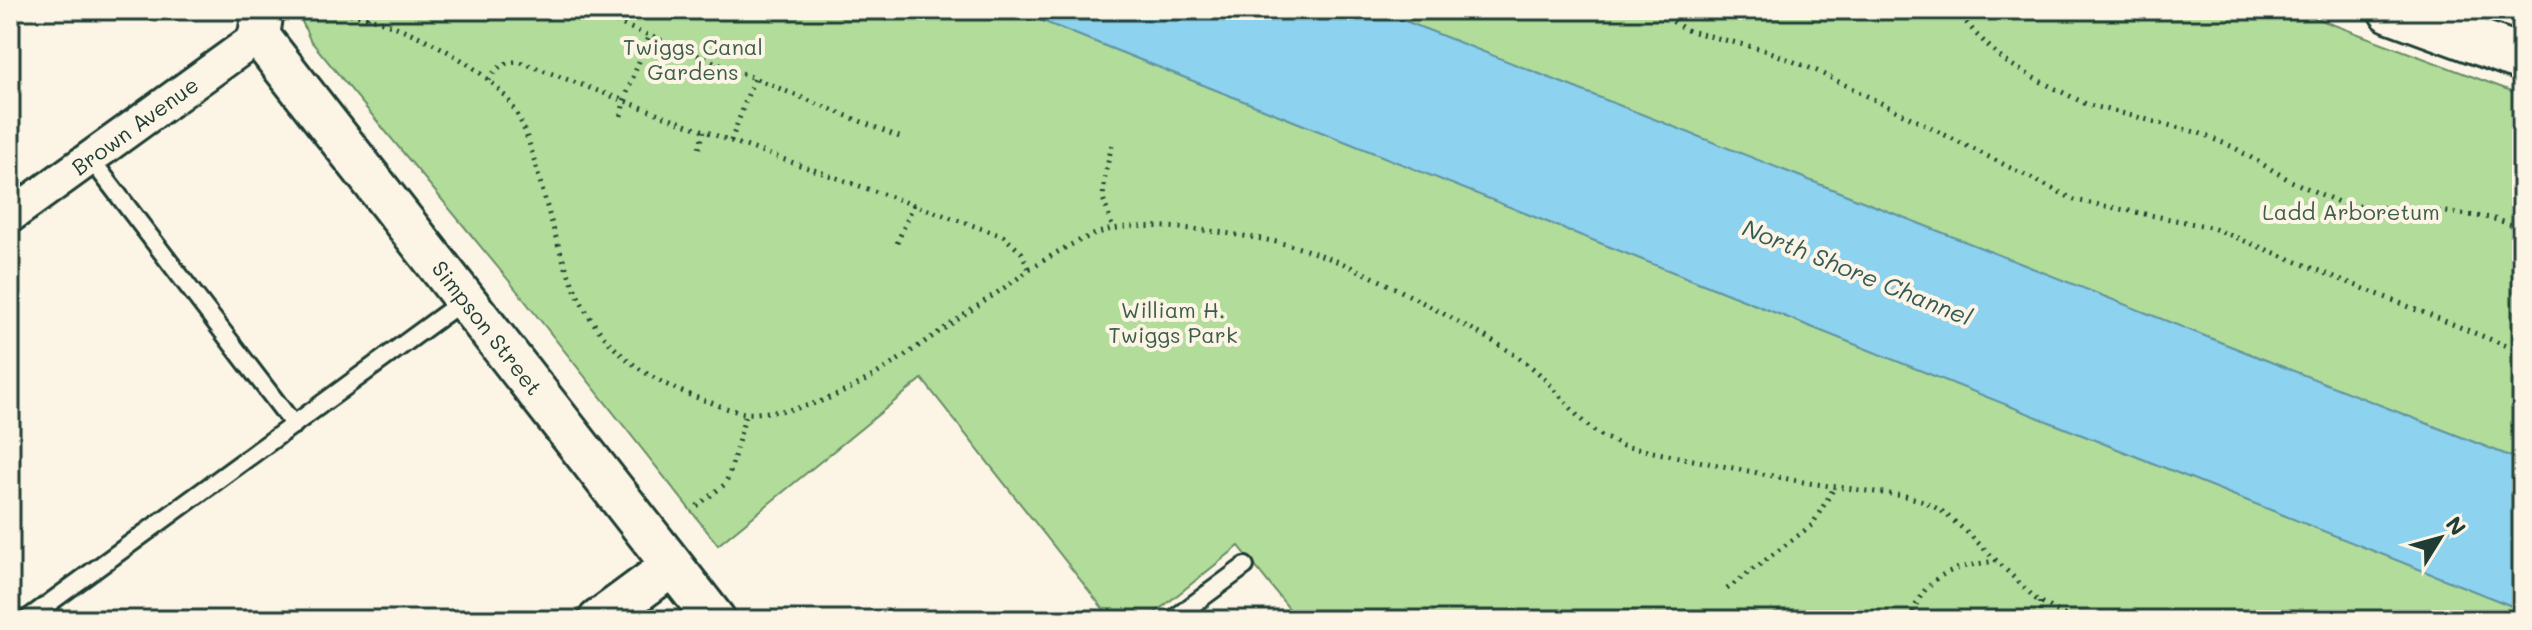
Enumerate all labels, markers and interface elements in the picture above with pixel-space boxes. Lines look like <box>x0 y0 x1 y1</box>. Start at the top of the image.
park label: Twiggs Canal Gardens <box>623 32 763 86</box>
street label: Brown Avenue <box>65 70 204 181</box>
park label: Ladd Arboretum <box>2262 197 2440 226</box>
water label: North Shore Channel <box>1738 211 1977 332</box>
street label: Simpson Street <box>426 254 549 401</box>
park label: William H. Twiggs Park <box>1108 295 1238 349</box>
north arrow <box>2400 498 2480 578</box>
text: N <box>2440 510 2473 541</box>

